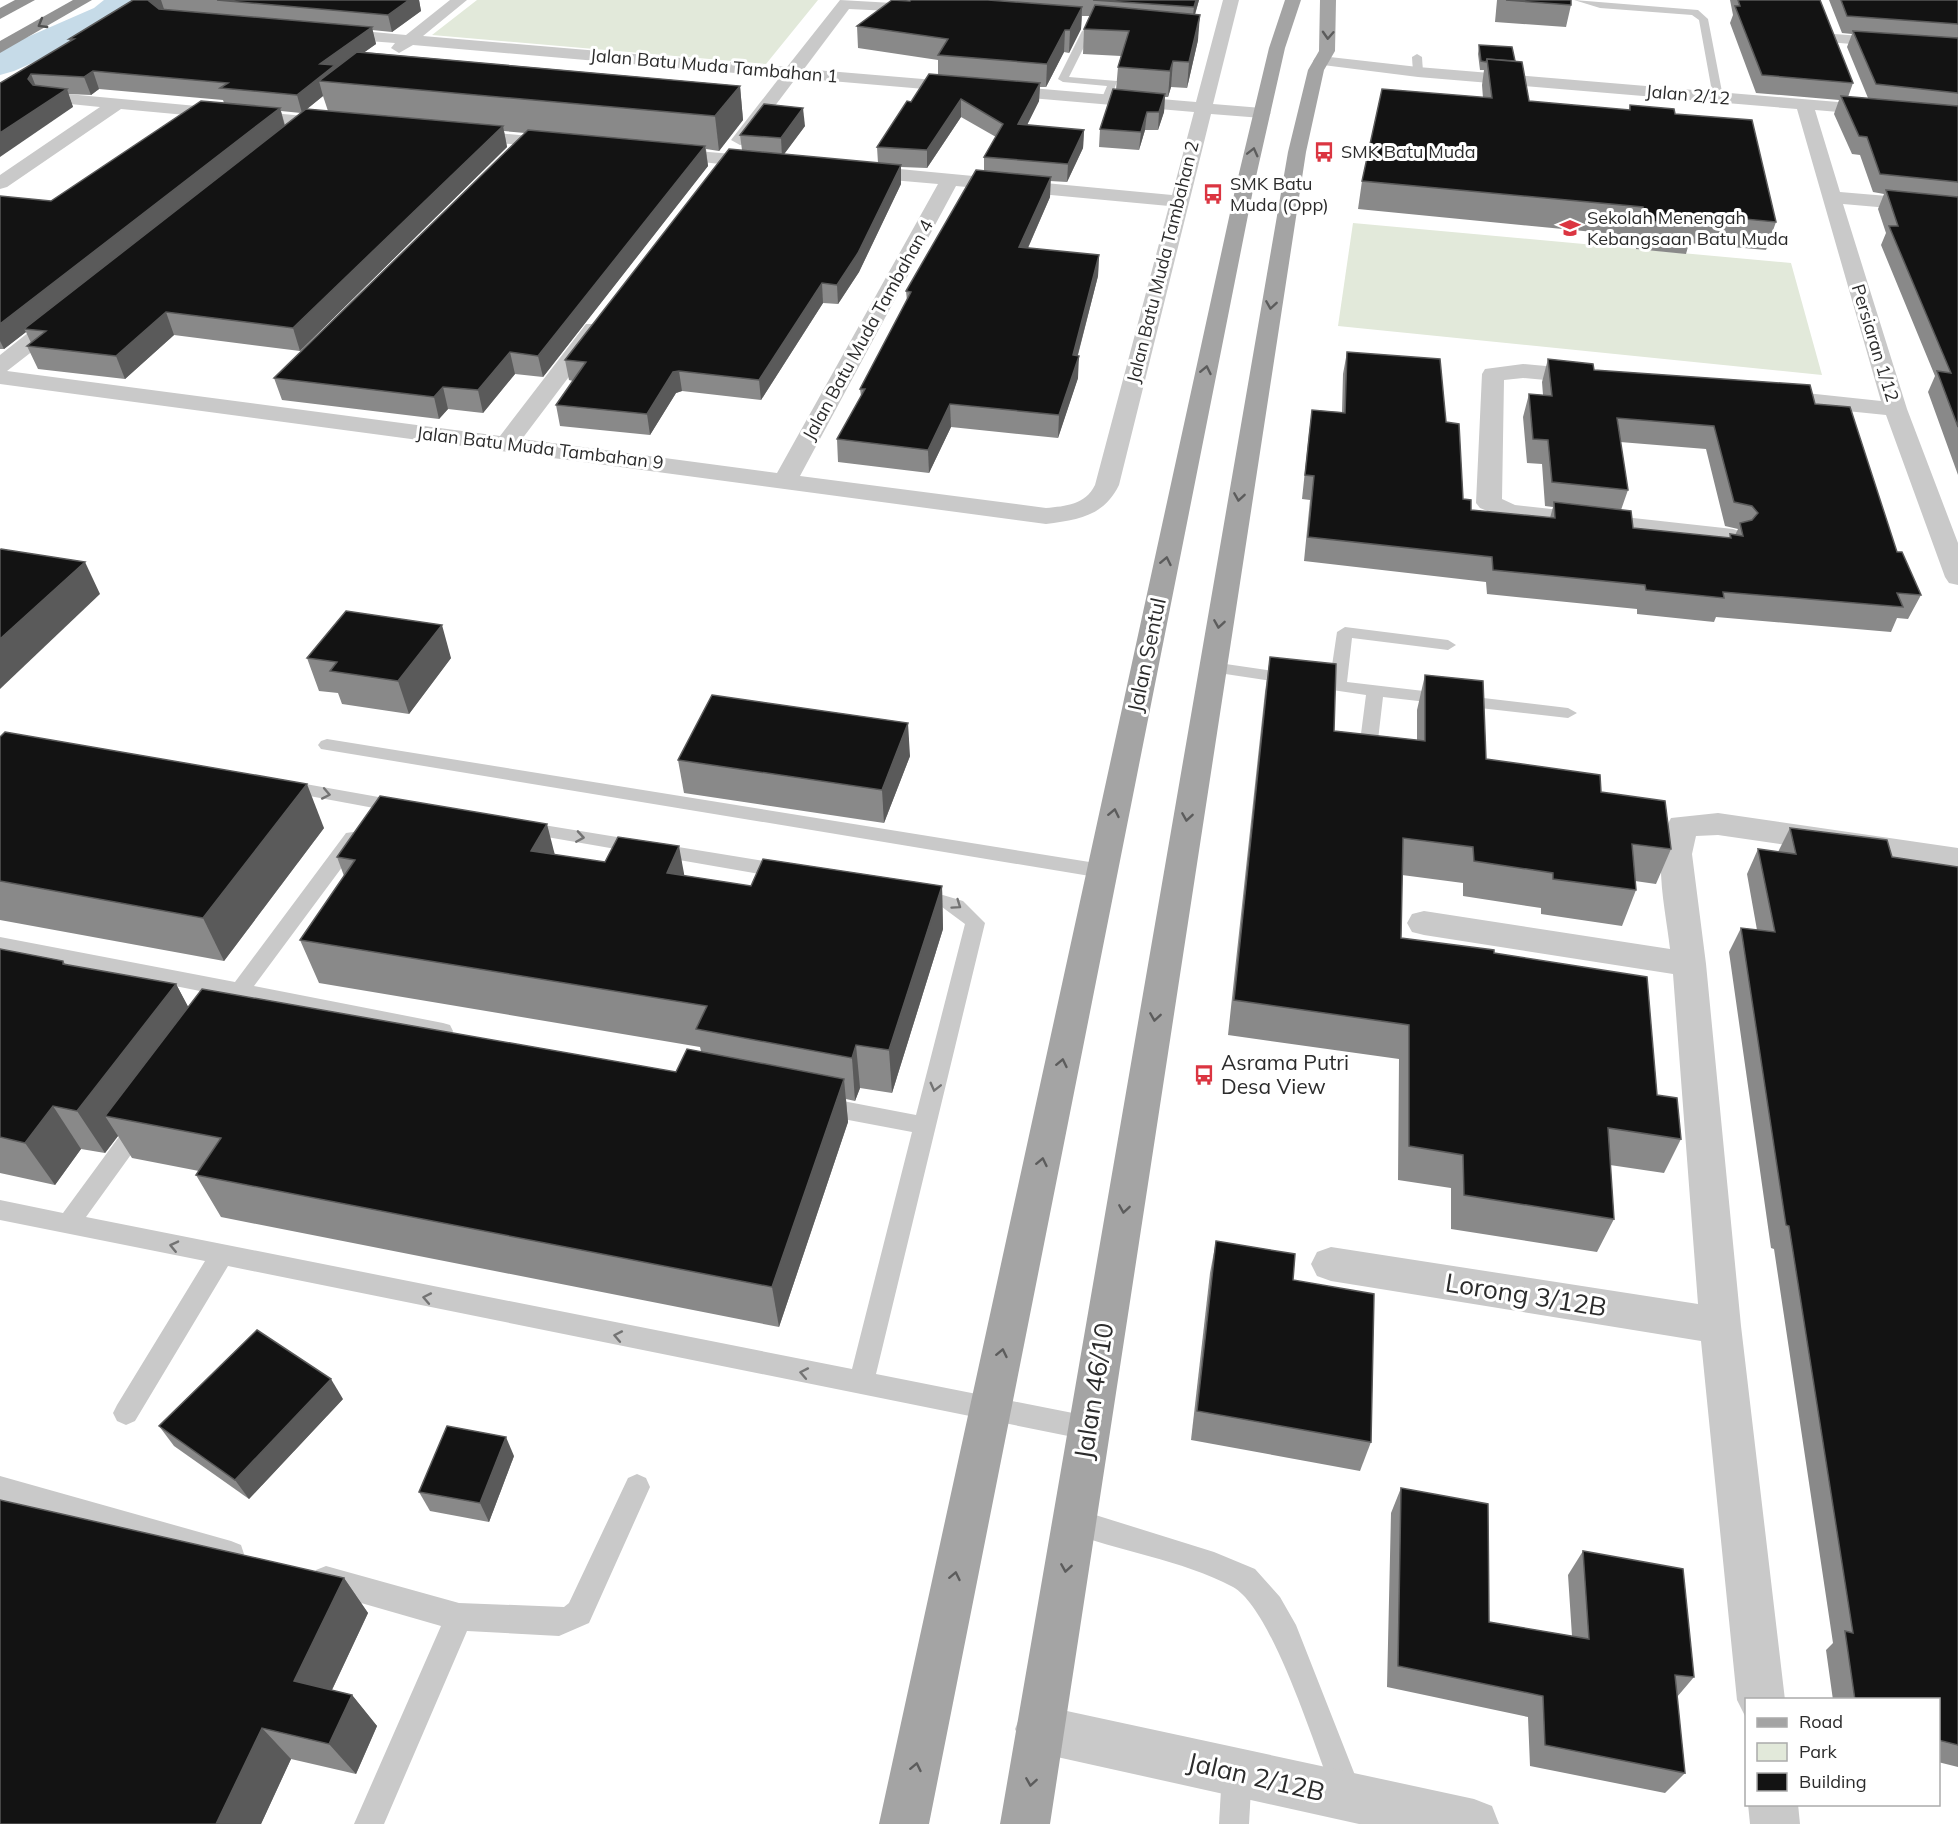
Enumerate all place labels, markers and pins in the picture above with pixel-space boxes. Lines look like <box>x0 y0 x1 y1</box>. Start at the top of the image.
bus stop icon: SMK Batu Muda <box>1312 140 1336 164</box>
place label: SMK Batu Muda <box>1341 140 1476 163</box>
place label: SMK Batu Muda (Opp) <box>1230 172 1329 216</box>
bus stop icon: SMK Batu Muda (Opp) <box>1201 182 1225 206</box>
place label: Sekolah Menengah Kebangsaan Batu Muda <box>1587 206 1789 250</box>
school or university icon: Sekolah Menengah Kebangsaan Batu Muda <box>1558 216 1582 240</box>
place label: Asrama Putri Desa View <box>1221 1049 1349 1099</box>
bus stop icon: Asrama Putri Desa View <box>1192 1063 1216 1087</box>

